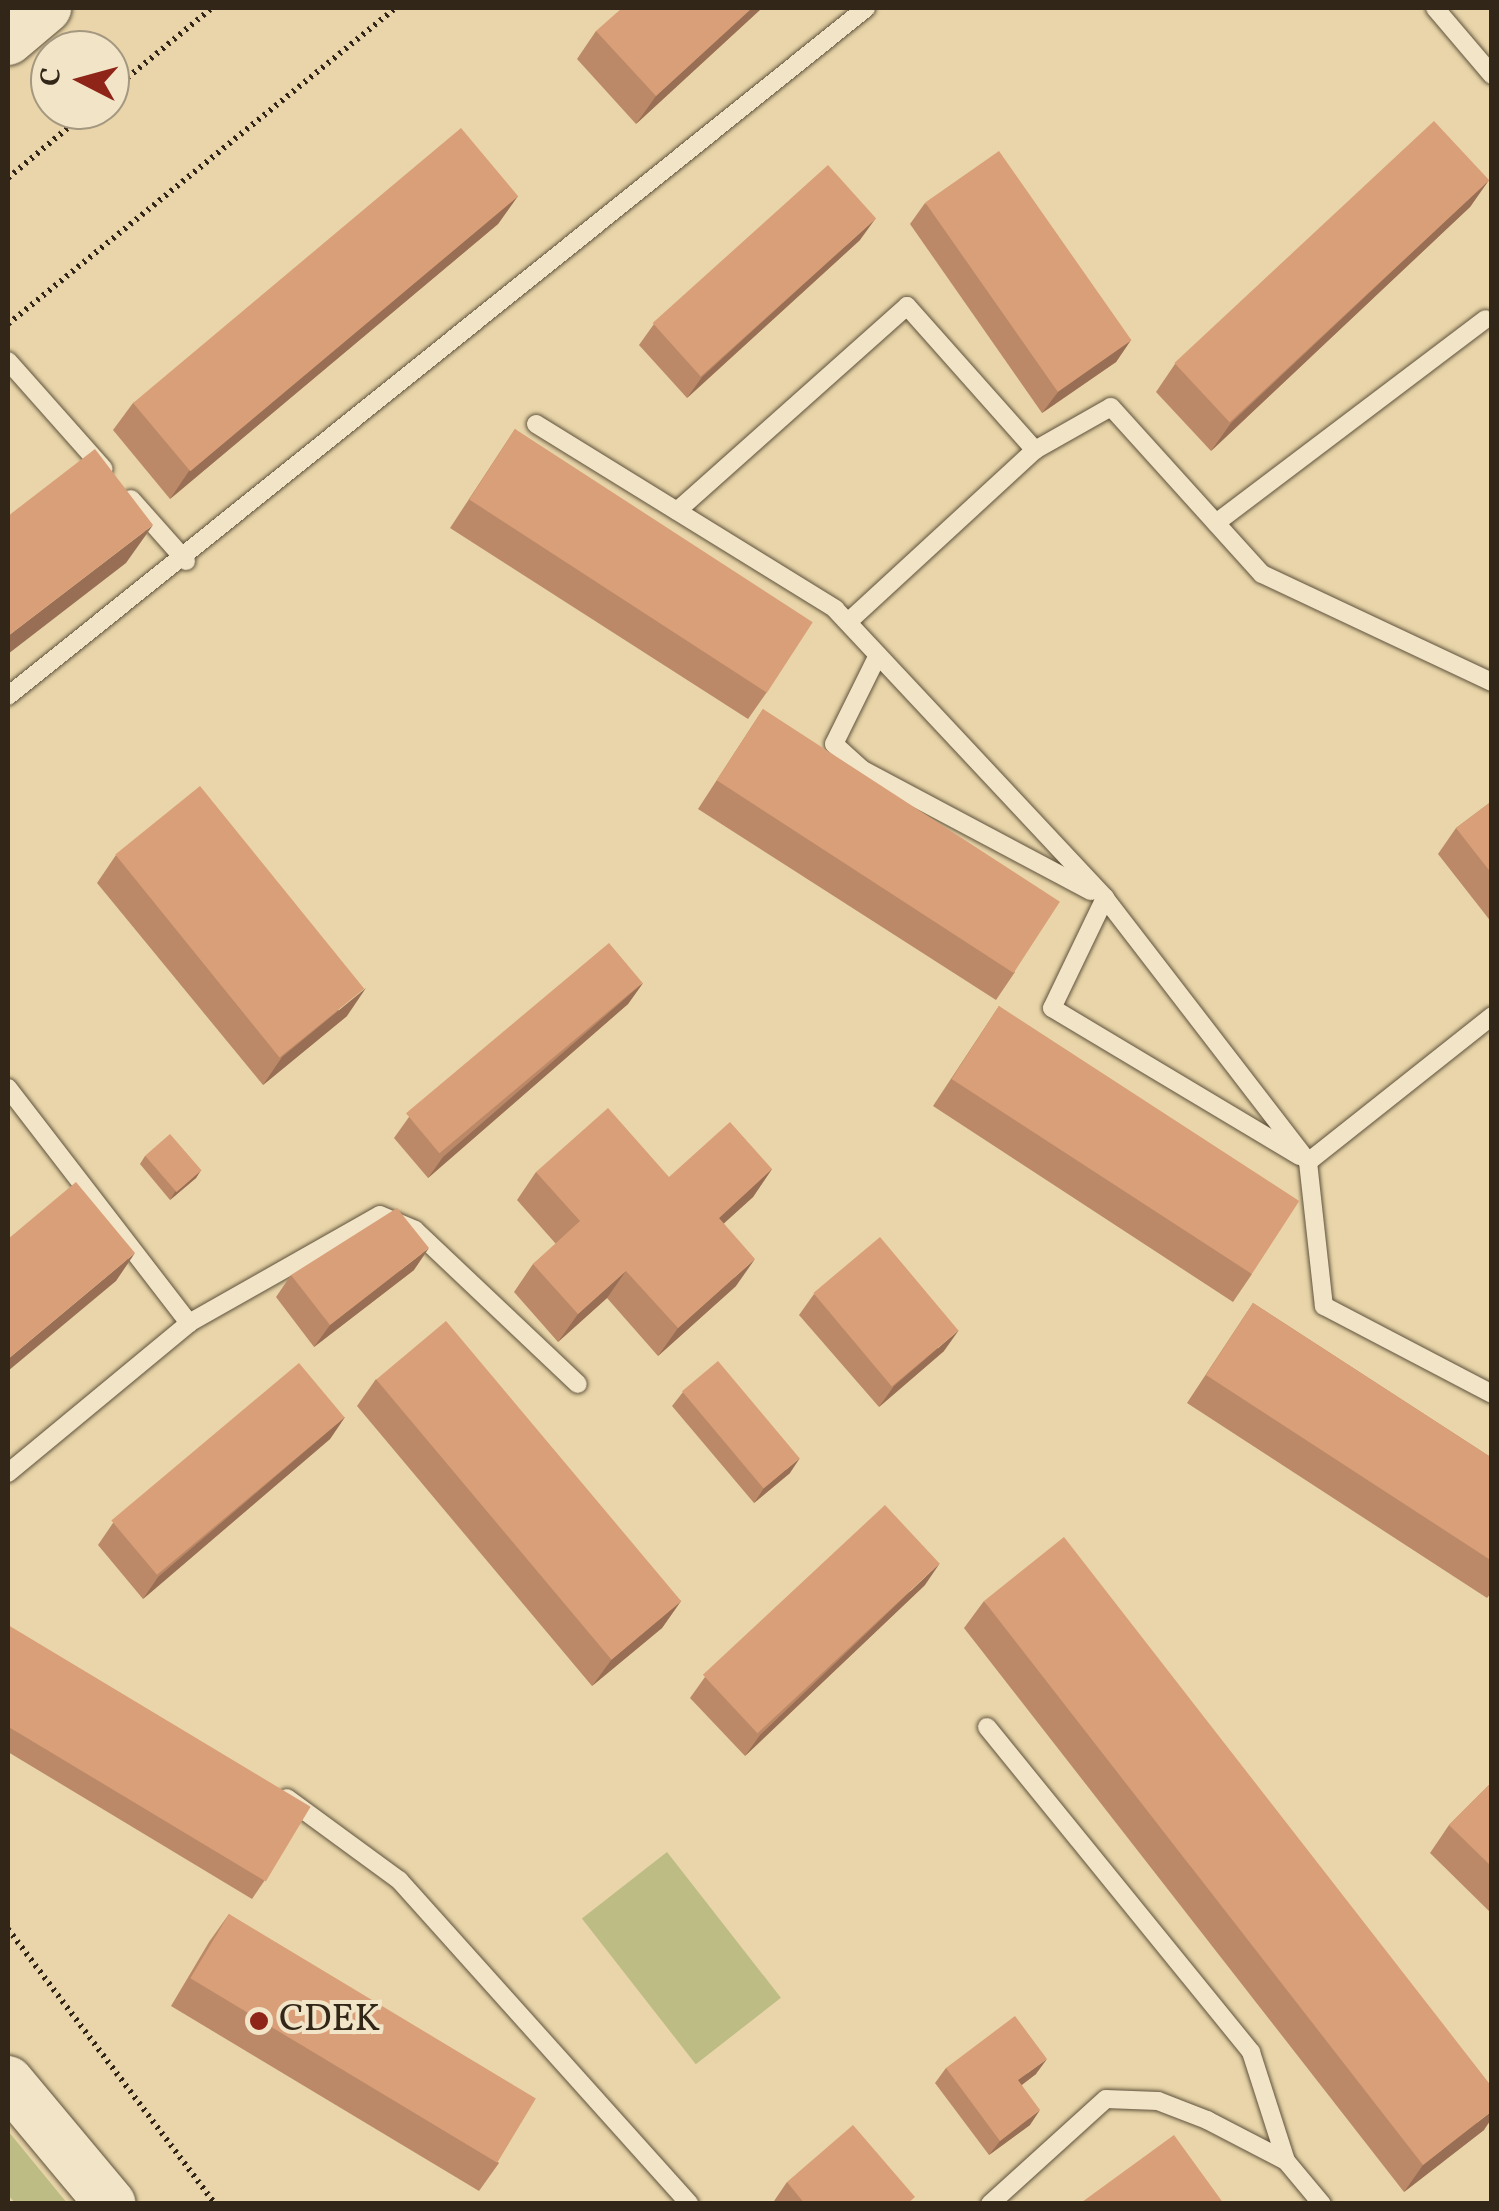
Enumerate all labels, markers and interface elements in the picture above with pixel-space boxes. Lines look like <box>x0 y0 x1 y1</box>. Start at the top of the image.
north arrow <box>30 30 130 130</box>
text: С <box>31 66 72 88</box>
place label: CDEK <box>279 1998 380 2044</box>
marker: CDEK <box>248 2010 270 2032</box>

